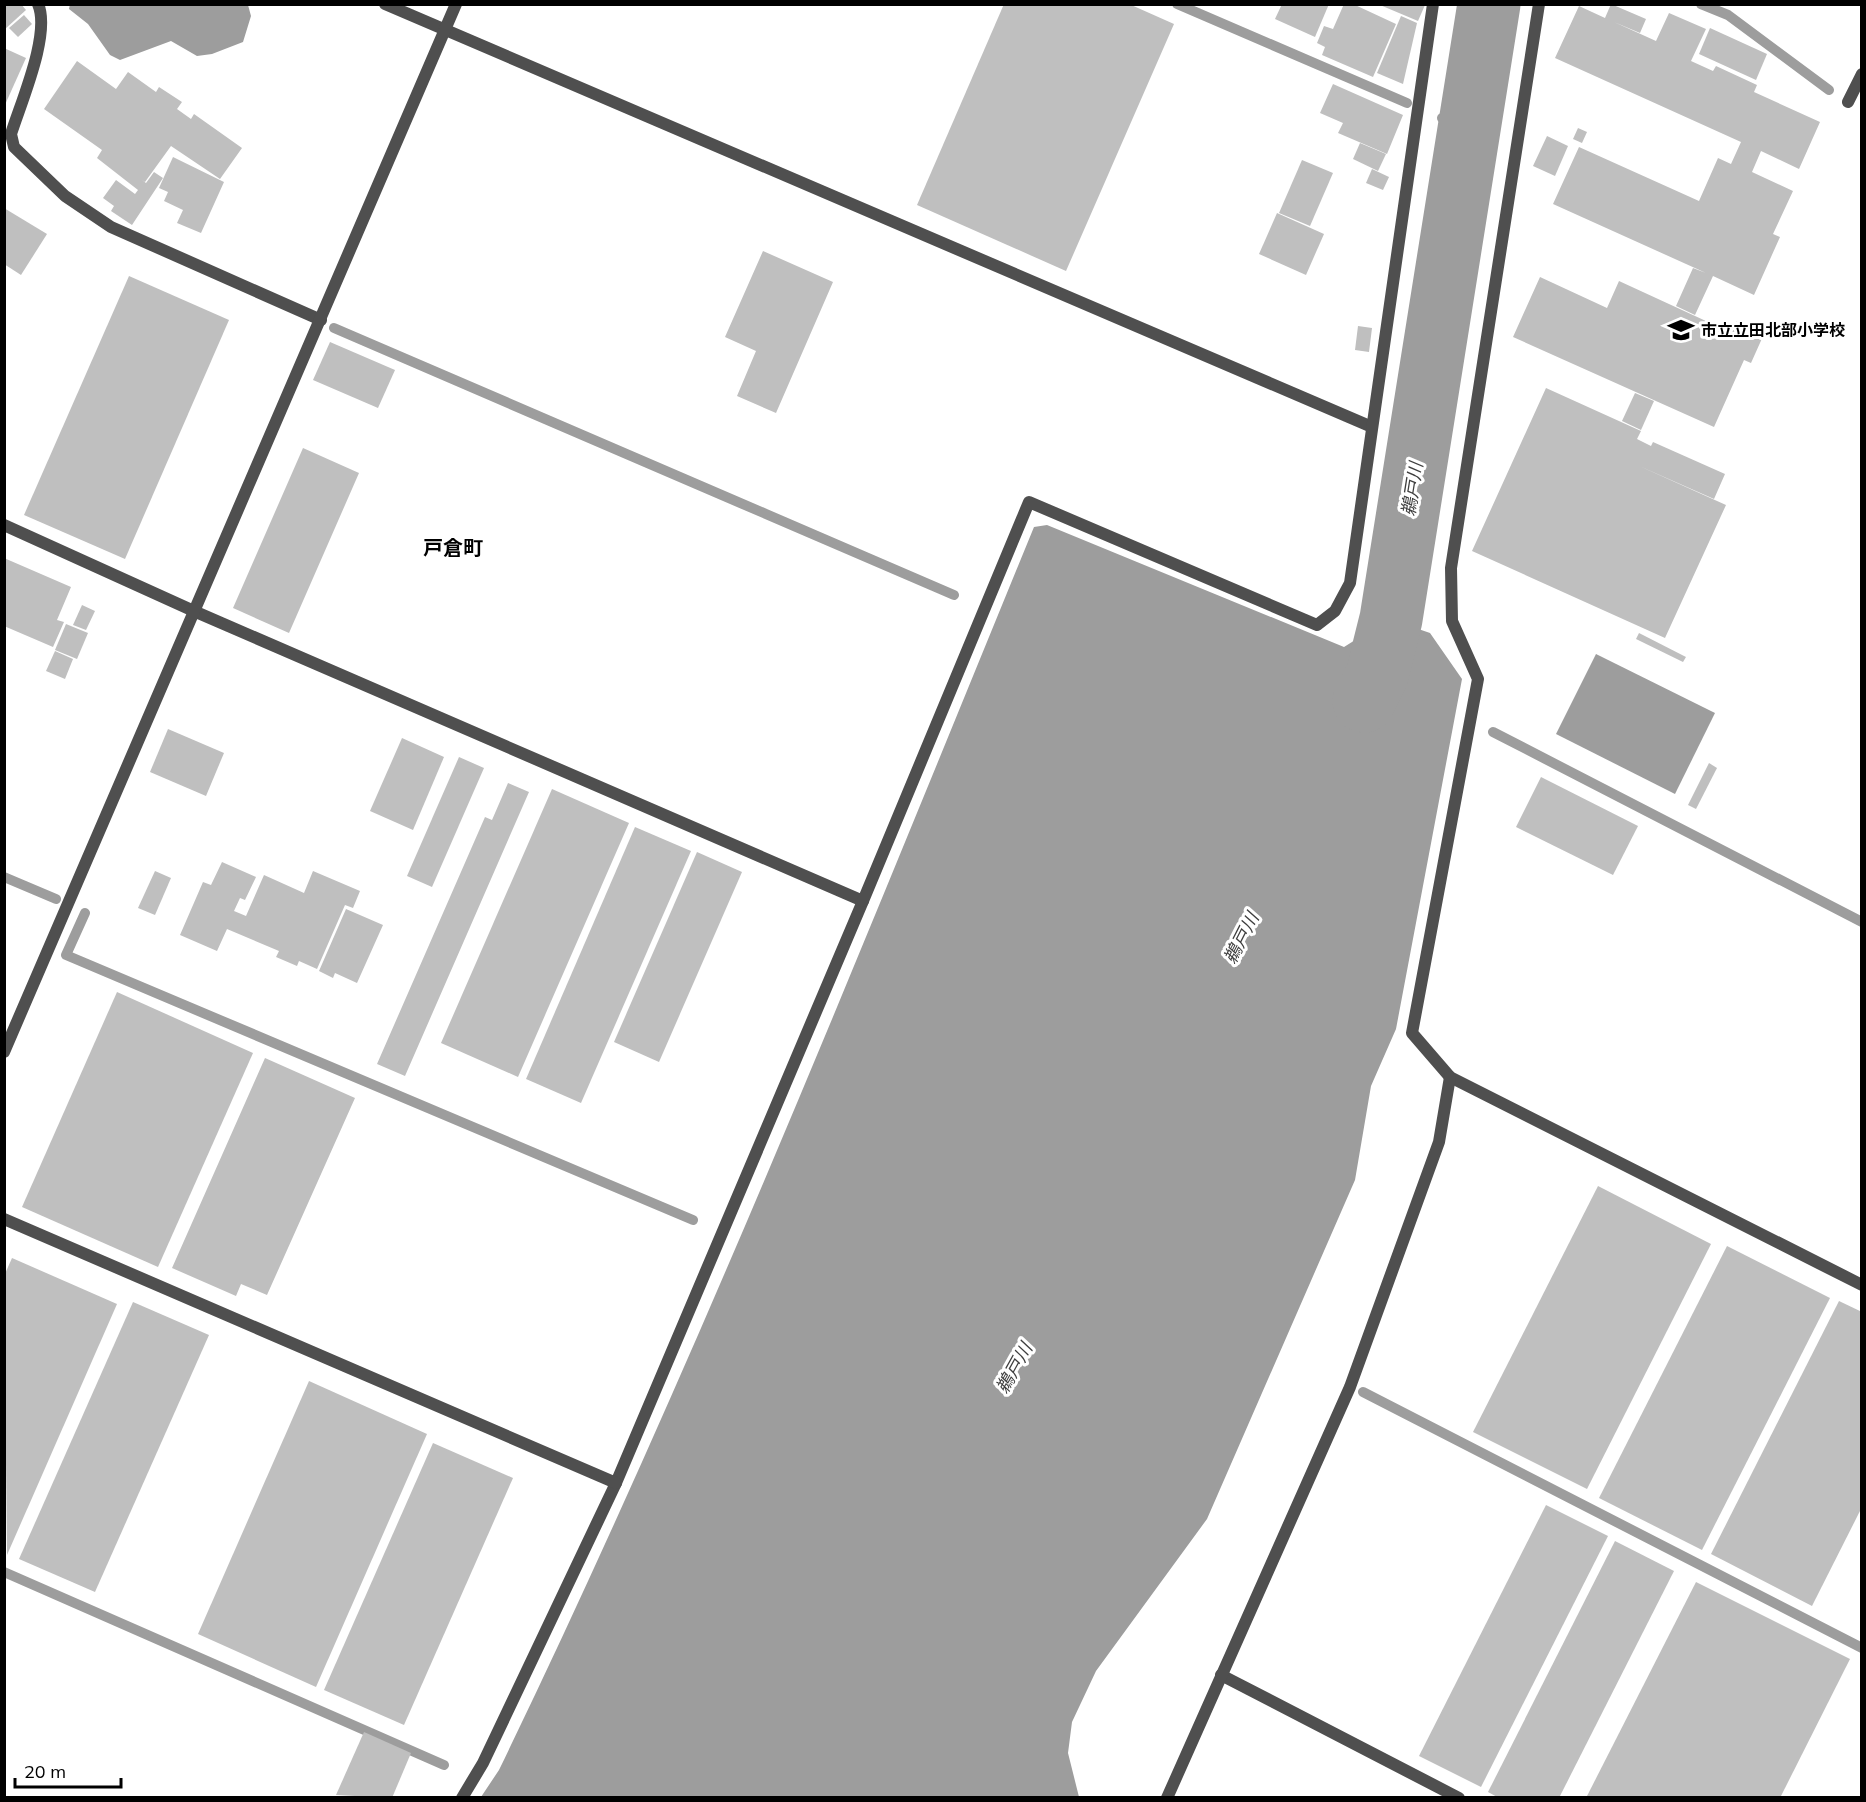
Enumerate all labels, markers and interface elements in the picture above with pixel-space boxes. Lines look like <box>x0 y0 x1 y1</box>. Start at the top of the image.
school or university icon: 市立立田北部小学校 <box>1666 315 1696 345</box>
place label: 市立立田北部小学校 <box>1701 320 1845 340</box>
water label: 鵜戸川 <box>1396 459 1428 517</box>
district label: 戸倉町 <box>423 535 483 560</box>
water label: 鵜戸川 <box>1218 907 1264 967</box>
water label: 鵜戸川 <box>991 1337 1038 1397</box>
scale bar <box>15 1751 122 1789</box>
text: 20 m <box>24 1760 66 1783</box>

